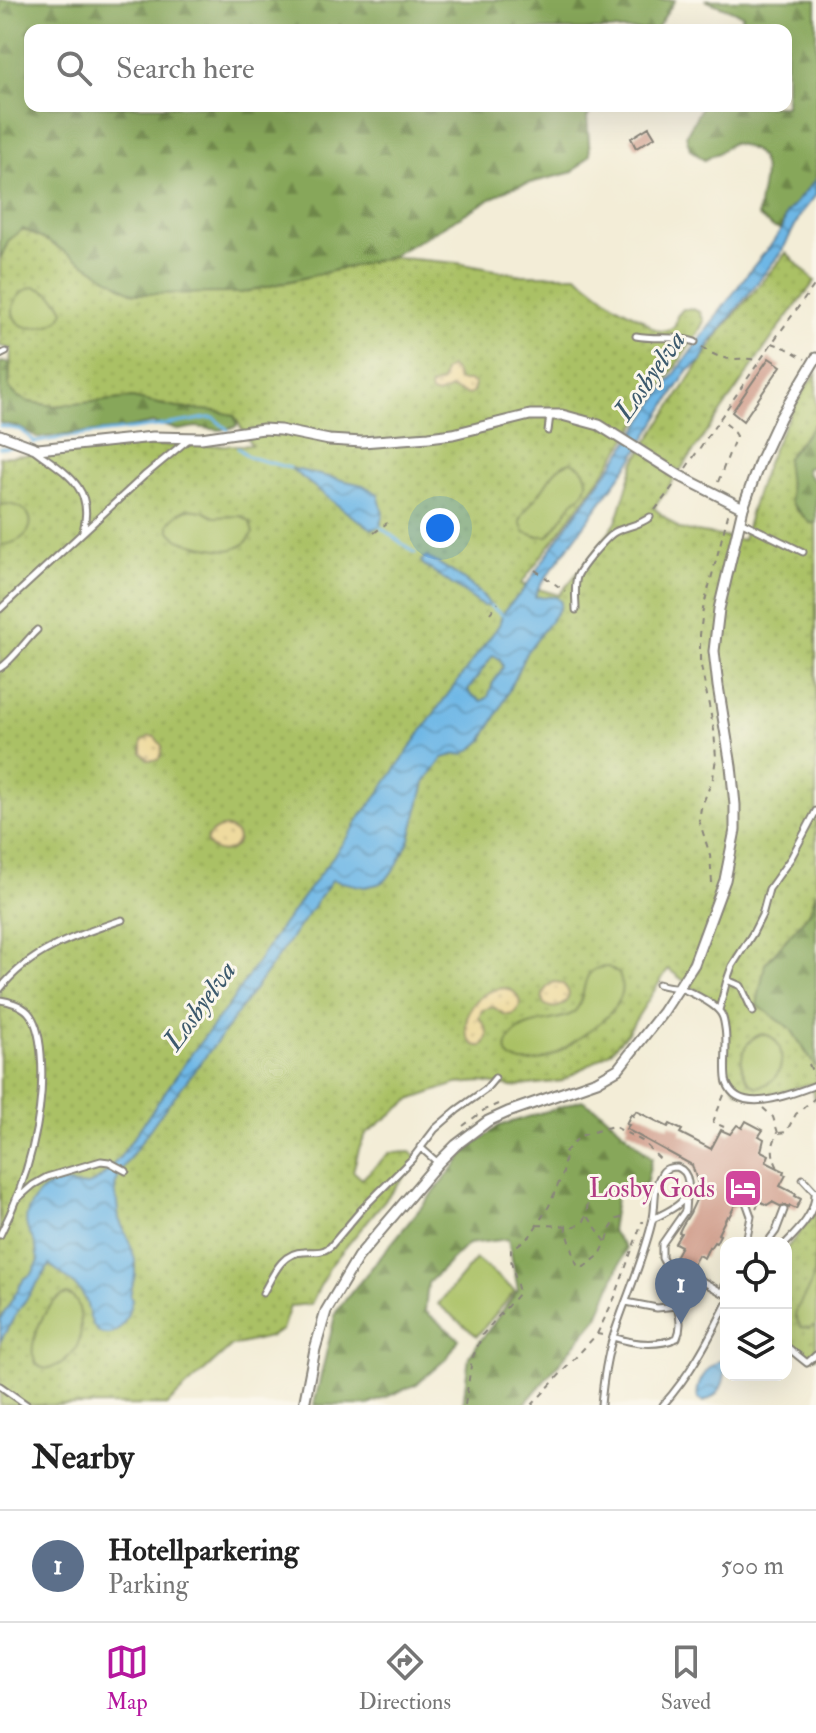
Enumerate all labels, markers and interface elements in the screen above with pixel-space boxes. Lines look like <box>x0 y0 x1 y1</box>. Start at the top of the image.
search box <box>24 24 792 112</box>
icon: search <box>52 46 96 90</box>
text: Search here <box>116 50 255 87</box>
water label: Losbyelva <box>606 324 694 429</box>
your location <box>420 508 460 548</box>
water label: Losbyelva <box>155 954 244 1058</box>
hotel icon: Losby Gods <box>722 1167 764 1209</box>
place label: Losby Gods <box>589 1173 715 1205</box>
map controls <box>720 1237 792 1381</box>
button: locate <box>720 1237 792 1309</box>
pin: 1 <box>655 1258 707 1324</box>
button: layers <box>720 1309 792 1381</box>
text: Nearby <box>32 1436 134 1479</box>
text: Hotellparkering <box>108 1532 299 1569</box>
text: 1 <box>53 1550 63 1582</box>
text: 500 m <box>720 1550 784 1582</box>
text: Parking <box>108 1569 188 1601</box>
tab: Map <box>105 1640 149 1716</box>
tab: Directions <box>359 1640 451 1716</box>
tab: Saved <box>661 1640 711 1716</box>

